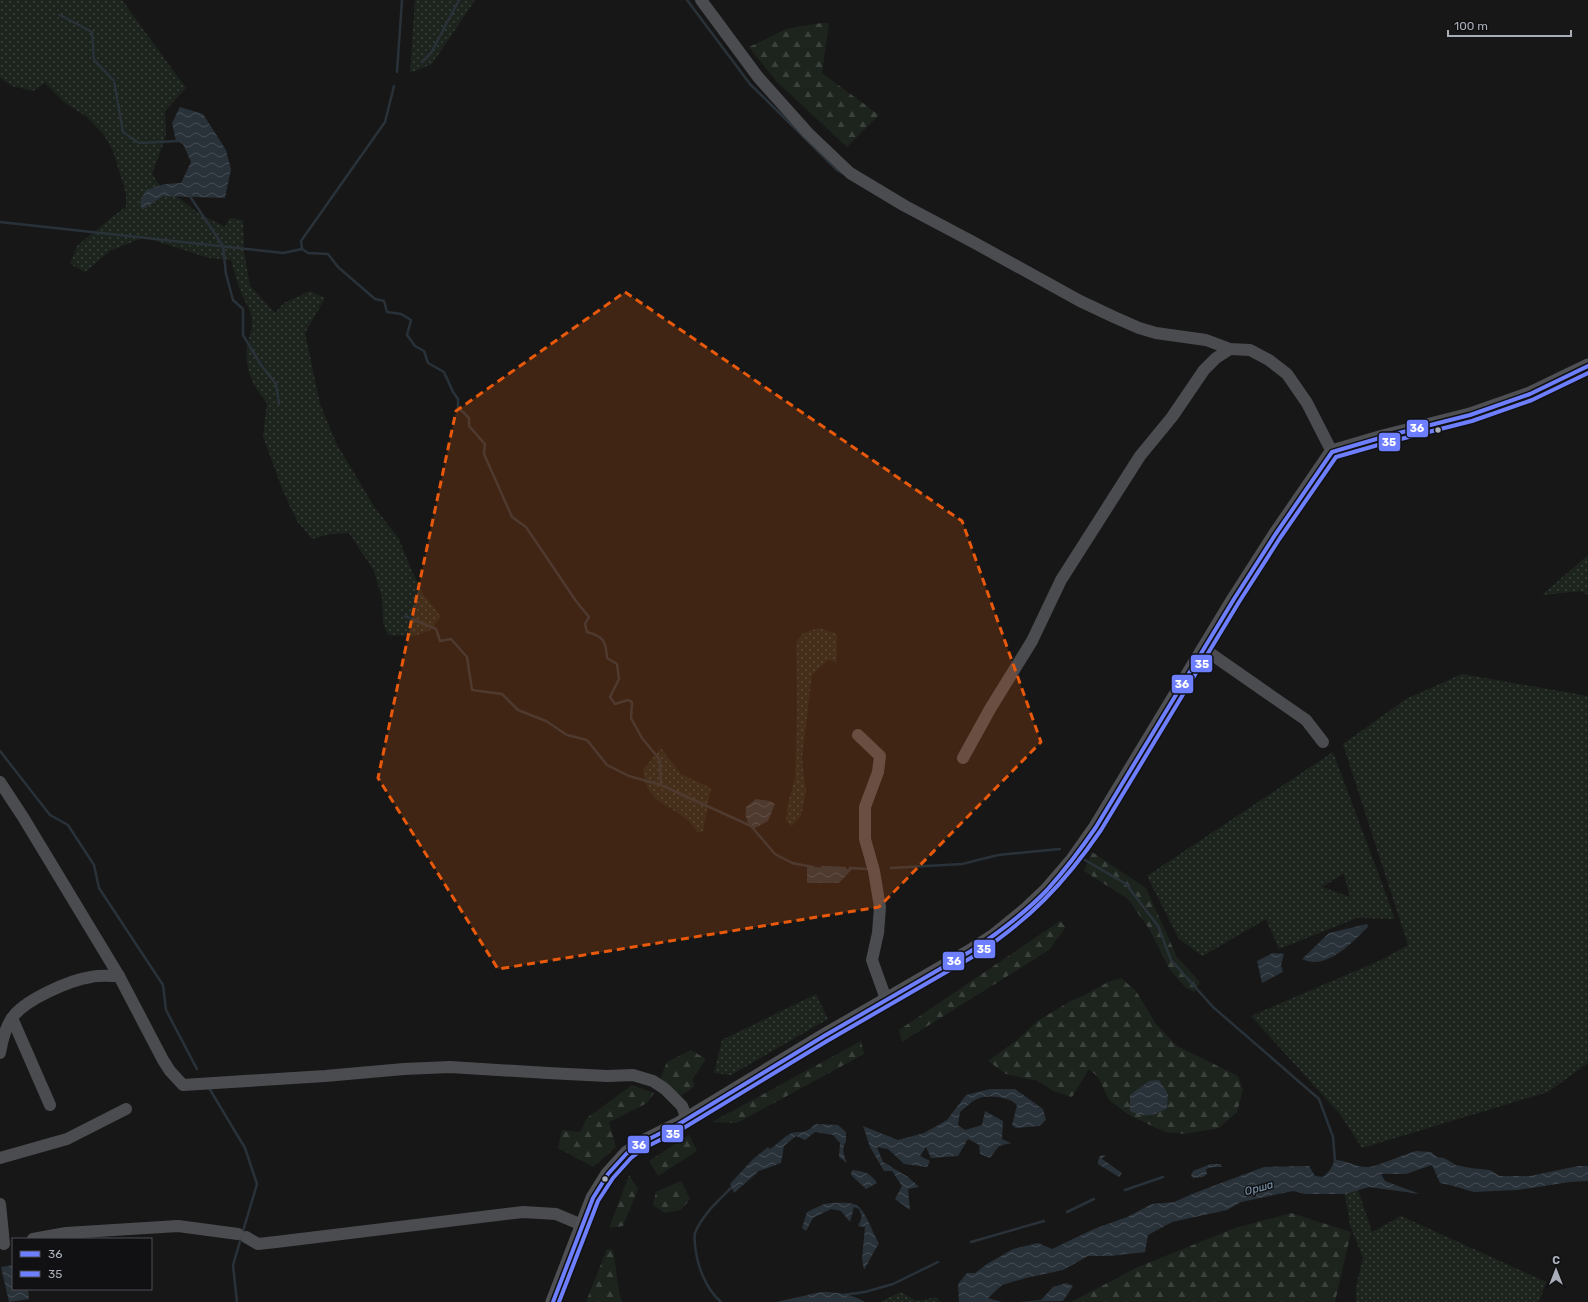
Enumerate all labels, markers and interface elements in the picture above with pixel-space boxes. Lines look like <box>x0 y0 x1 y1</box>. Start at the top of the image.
scale bar <box>1448 12 1571 38</box>
text: 100 m <box>1454 19 1488 33</box>
line badge: 36 <box>1406 419 1429 438</box>
text: 36 <box>1410 422 1424 435</box>
unlabelled marker <box>1433 425 1443 435</box>
line badge: 35 <box>1378 432 1401 452</box>
text: 35 <box>1382 436 1396 449</box>
line badge: 35 <box>1190 654 1213 673</box>
text: 35 <box>1195 658 1209 671</box>
line badge: 36 <box>1171 674 1194 694</box>
text: 36 <box>1175 678 1189 691</box>
line badge: 35 <box>973 939 996 959</box>
text: 35 <box>977 943 991 956</box>
line badge: 36 <box>942 951 965 971</box>
text: 36 <box>947 955 961 968</box>
line badge: 35 <box>661 1124 684 1143</box>
text: 35 <box>666 1128 680 1141</box>
line badge: 36 <box>627 1135 650 1154</box>
text: 36 <box>632 1139 646 1152</box>
unlabelled marker <box>600 1174 610 1184</box>
water label: Орша <box>1243 1178 1275 1198</box>
legend <box>12 1238 152 1290</box>
text: 36 <box>48 1247 62 1261</box>
north arrow <box>1536 1250 1576 1290</box>
text: С <box>1552 1254 1560 1267</box>
text: 35 <box>48 1267 62 1281</box>

